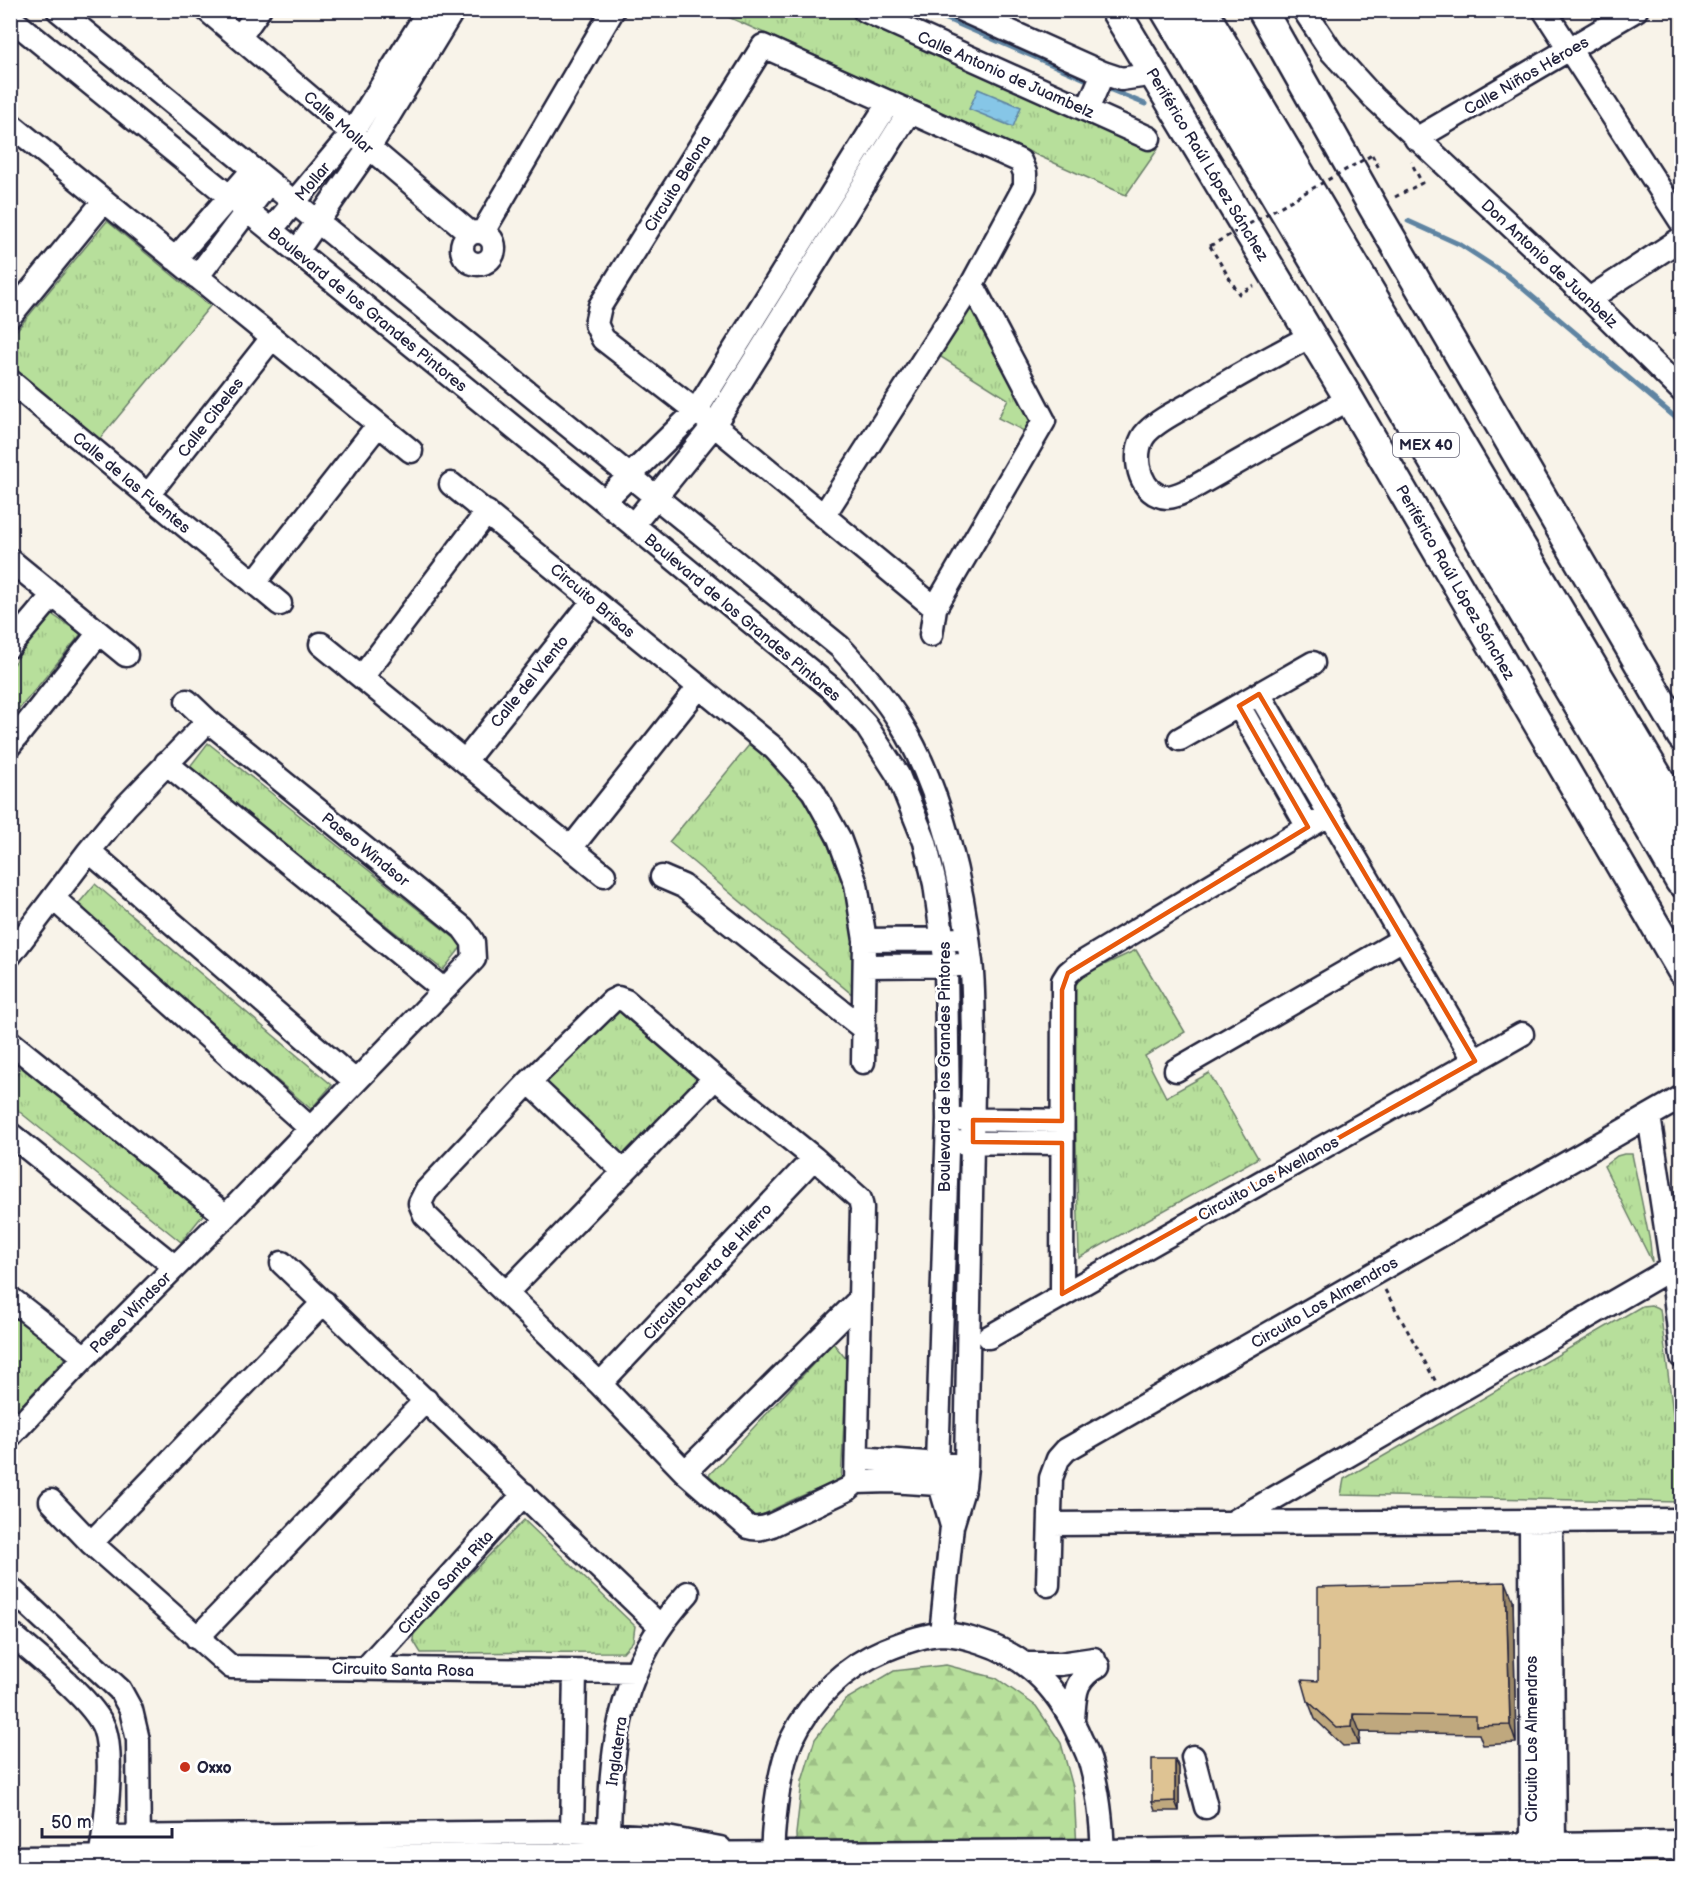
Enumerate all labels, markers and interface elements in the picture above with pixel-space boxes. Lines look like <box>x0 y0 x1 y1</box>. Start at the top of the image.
street label: Calle Antonio de Juambelz <box>914 28 1097 123</box>
street label: Calle Niños Héroes <box>1461 33 1592 120</box>
street label: Periférico Raúl López Sánchez <box>1142 65 1272 265</box>
street label: Calle Mollar <box>299 88 377 159</box>
street label: Circuito Belona <box>641 132 716 236</box>
street label: Mollar <box>291 159 335 205</box>
street label: Don Antonio de Juanbelz <box>1477 196 1621 333</box>
street label: Boulevard de los Grandes Pintores <box>264 224 470 396</box>
street label: Calle Cibeles <box>174 374 248 461</box>
street label: Calle de las Fuentes <box>68 428 194 538</box>
road number: MEX 40 <box>1393 433 1459 457</box>
street label: Periférico Raúl López Sánchez <box>1391 482 1518 684</box>
street label: Boulevard de los Grandes Pintores <box>640 530 844 706</box>
street label: Circuito Brisas <box>546 560 638 642</box>
street label: Calle del Viento <box>487 632 573 732</box>
street label: Paseo Windsor <box>317 809 413 891</box>
street label: Boulevard de los Grandes Pintores <box>936 942 955 1192</box>
street label: Circuito Los Avellanos <box>1195 1133 1343 1226</box>
street label: Circuito Puerta de Hierro <box>640 1200 776 1344</box>
street label: Circuito Los Almendros <box>1248 1253 1402 1353</box>
street label: Paseo Windsor <box>86 1268 176 1358</box>
street label: Circuito Santa Rita <box>394 1527 498 1639</box>
street label: Circuito Los Almendros <box>1523 1656 1542 1822</box>
street label: Circuito Santa Rosa <box>332 1660 474 1681</box>
street label: Inglaterra <box>603 1715 632 1787</box>
place label: Oxxo <box>197 1759 232 1778</box>
marker: Oxxo <box>178 1760 192 1774</box>
scale bar <box>42 1801 172 1839</box>
text: 50 m <box>51 1812 92 1833</box>

